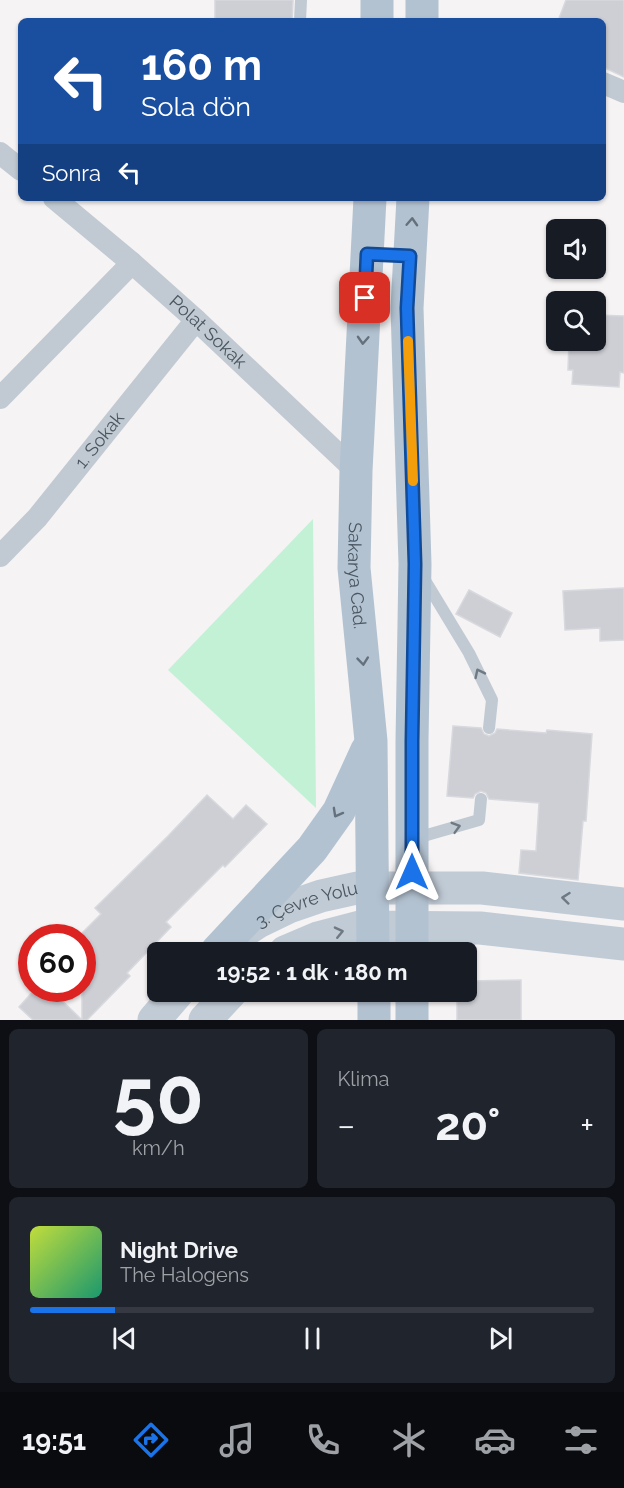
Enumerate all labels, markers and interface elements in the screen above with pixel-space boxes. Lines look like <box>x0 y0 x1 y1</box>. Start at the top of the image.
text: 160 m <box>141 41 262 90</box>
icon: left <box>42 42 120 120</box>
text: Sola dön <box>141 91 251 122</box>
icon: left <box>113 156 146 189</box>
text: Sonra <box>42 160 101 186</box>
one-way arrow <box>405 218 418 227</box>
map controls <box>546 219 606 351</box>
button: sound <box>546 219 606 279</box>
pin <box>339 272 390 323</box>
icon: arrive <box>348 281 381 314</box>
street label: Polat Sokak <box>165 290 252 373</box>
button: search <box>546 291 606 351</box>
one-way arrow <box>356 336 369 345</box>
street label: 1. Sokak <box>70 407 128 472</box>
street label: Sakarya Cad. <box>344 522 371 630</box>
one-way arrow <box>356 656 369 665</box>
one-way arrow <box>475 669 486 680</box>
one-way arrow <box>333 806 344 817</box>
one-way arrow <box>451 821 461 834</box>
position arrow <box>380 840 444 904</box>
street label: 3. Çevre Yolu <box>252 877 360 932</box>
one-way arrow <box>561 892 570 905</box>
speed limit sign: 60 <box>18 924 96 1002</box>
one-way arrow <box>334 926 344 939</box>
text: 19:52 · 1 dk · 180 m <box>217 959 407 985</box>
text: 50 <box>113 1051 204 1142</box>
text: Klima <box>338 1067 389 1091</box>
text: 20° <box>435 1098 500 1151</box>
text: − <box>338 1106 355 1145</box>
text: + <box>580 1106 594 1145</box>
text: km/h <box>132 1136 185 1160</box>
text: Night Drive <box>120 1237 238 1263</box>
text: The Halogens <box>120 1263 249 1287</box>
icon: previous <box>108 1322 141 1355</box>
icon: pause <box>296 1322 329 1355</box>
icon: next <box>484 1322 517 1355</box>
icon: directions <box>130 1419 172 1461</box>
icon: music <box>216 1419 258 1461</box>
icon: phone <box>302 1419 344 1461</box>
icon: climate <box>388 1419 430 1461</box>
icon: car <box>474 1419 516 1461</box>
icon: filters <box>560 1419 602 1461</box>
text: 19:51 <box>22 1425 86 1456</box>

